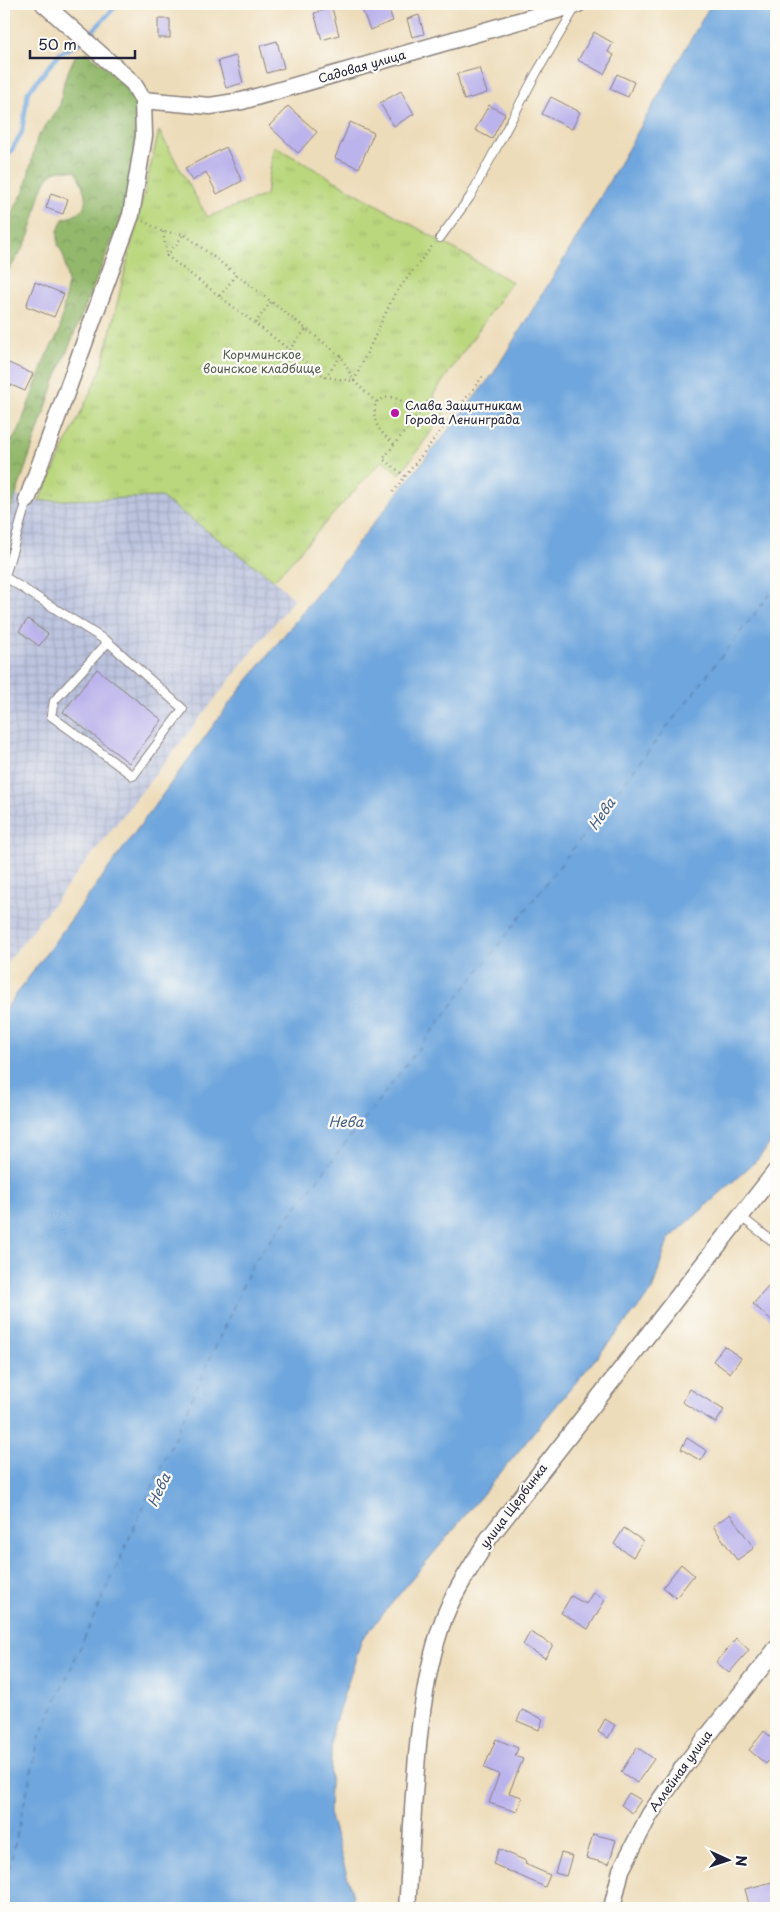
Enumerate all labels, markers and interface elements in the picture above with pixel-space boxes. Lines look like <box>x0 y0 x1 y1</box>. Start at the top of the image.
scale bar <box>30 28 135 60</box>
text: 50 m <box>38 32 77 55</box>
street label: Садовая улица <box>316 45 408 87</box>
park label: Корчминское воинское кладбище <box>203 345 321 377</box>
place label: Слава Защитникам Города Ленинграда <box>405 396 522 428</box>
marker: Слава Защитникам Города Ленинграда <box>389 407 401 419</box>
water label: Нева <box>583 792 621 834</box>
water label: Нева <box>329 1111 365 1132</box>
street label: улица Щербинка <box>475 1459 551 1552</box>
water label: Нева <box>142 1468 176 1510</box>
street label: Аллейная улица <box>645 1726 716 1815</box>
north arrow <box>702 1834 752 1884</box>
text: N <box>731 1855 752 1867</box>

